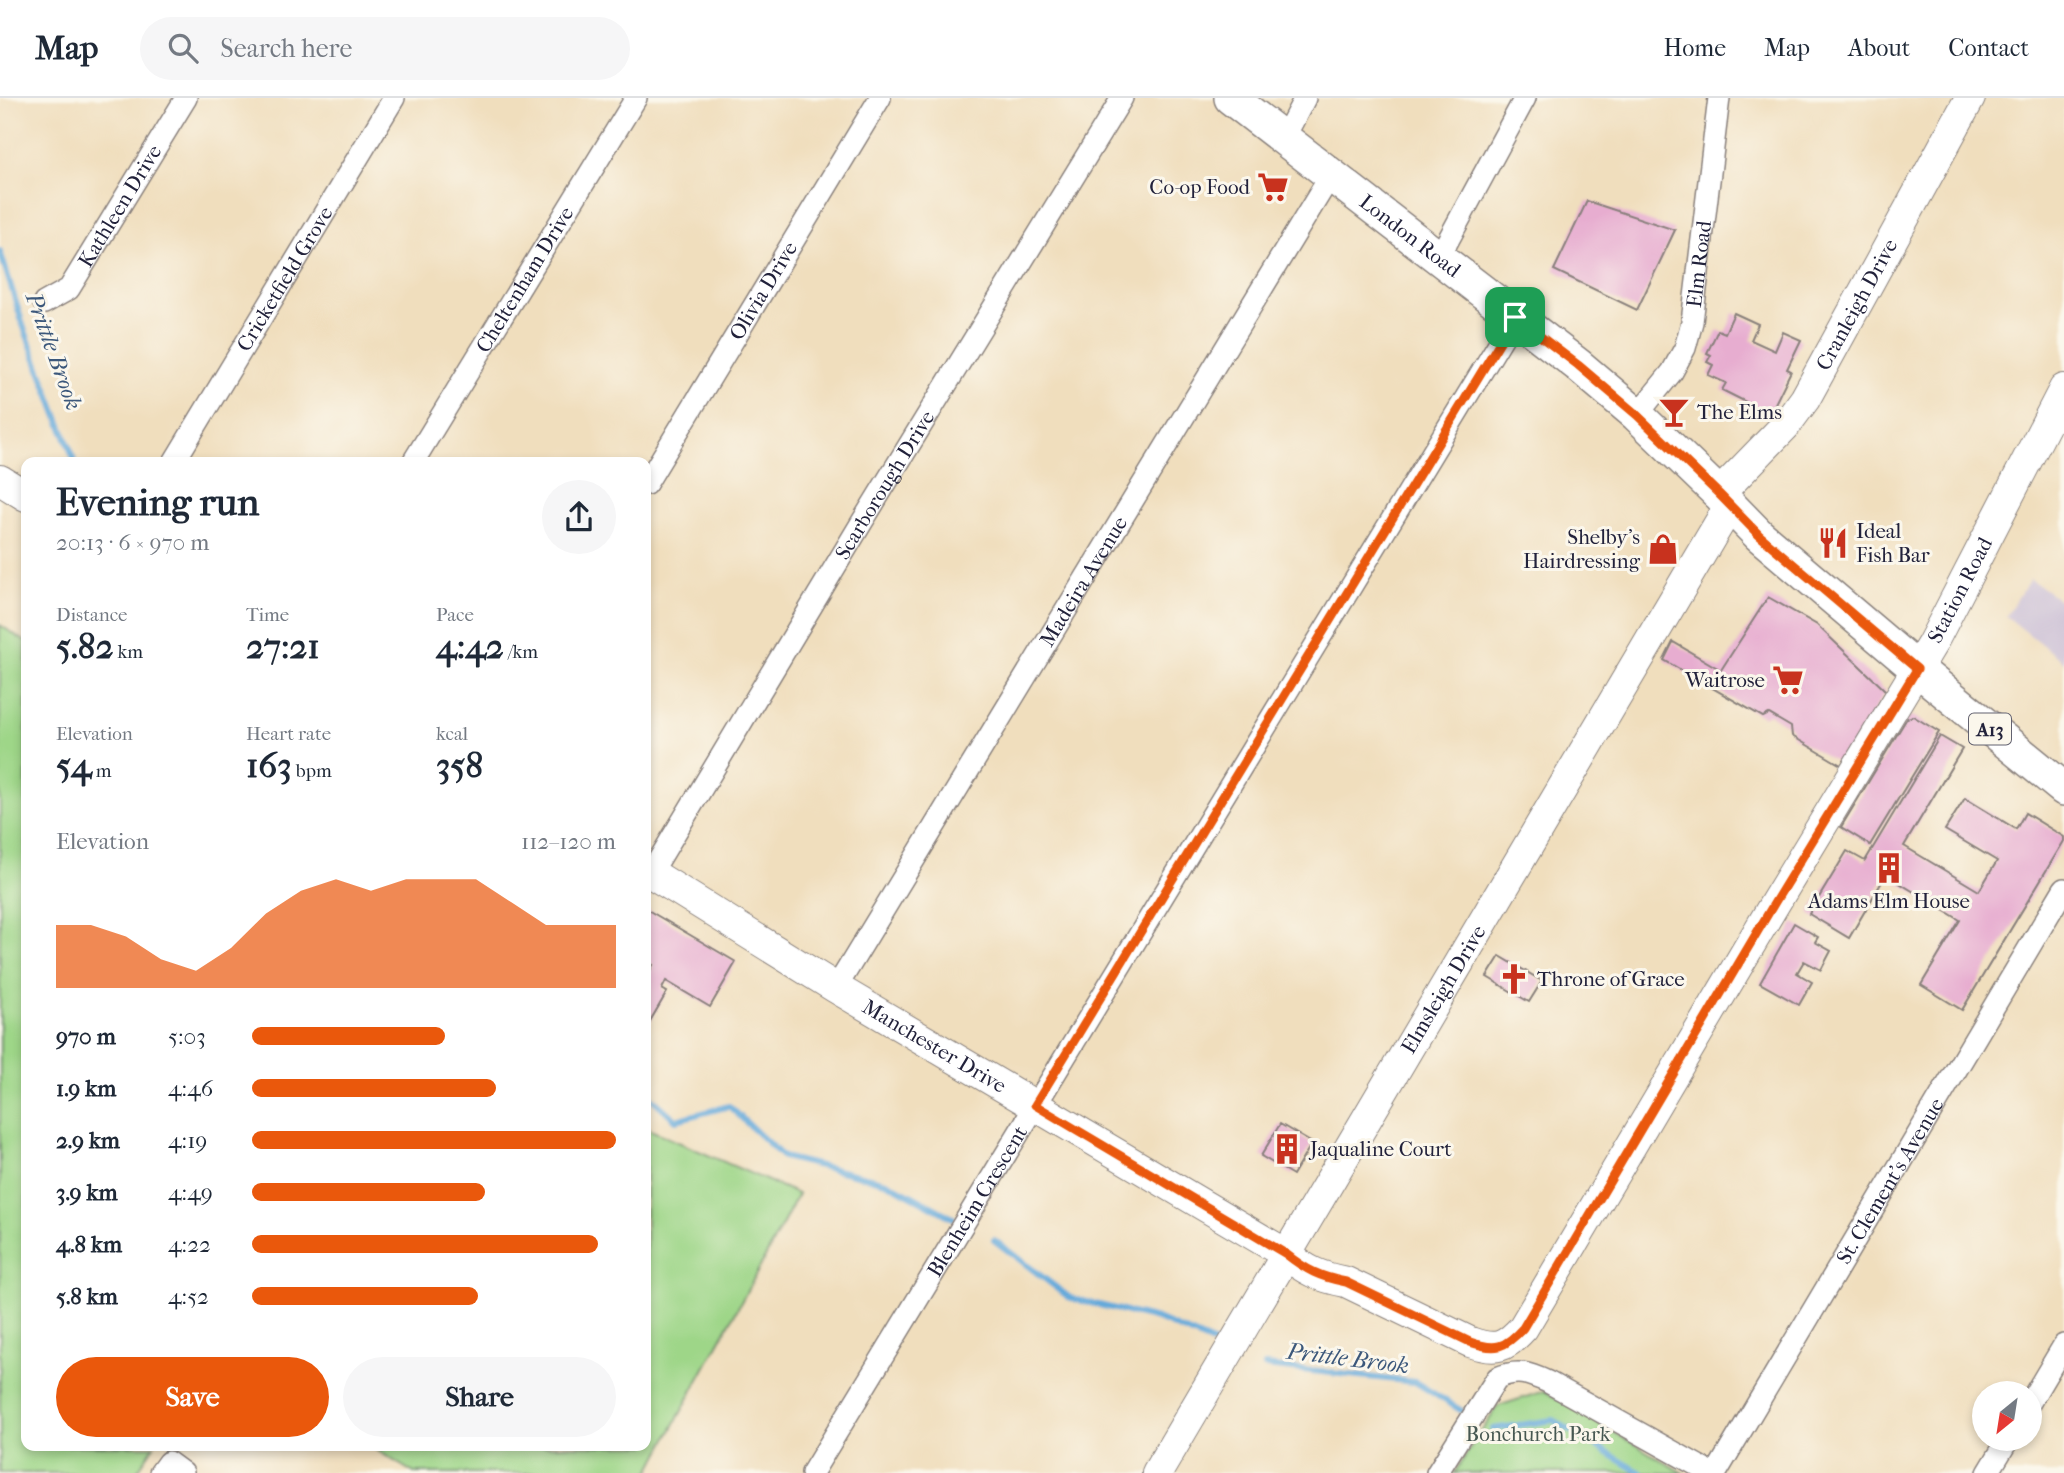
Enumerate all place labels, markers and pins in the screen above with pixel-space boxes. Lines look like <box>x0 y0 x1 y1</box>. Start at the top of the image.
supermarket icon: Co-op Food <box>1256 170 1290 204</box>
place label: Co-op Food <box>1149 175 1251 199</box>
pin <box>1485 287 1545 347</box>
bar icon: The Elms <box>1657 395 1691 429</box>
place label: The Elms <box>1697 400 1782 424</box>
place label: Ideal Fish Bar <box>1856 519 1930 567</box>
place label: Shelby's Hairdressing <box>1523 525 1641 573</box>
restaurant icon: Ideal Fish Bar <box>1816 526 1850 560</box>
shop icon: Shelby's Hairdressing <box>1646 532 1680 566</box>
supermarket icon: Waitrose <box>1771 663 1805 697</box>
place label: Waitrose <box>1684 668 1765 692</box>
building icon: Adams Elm House <box>1872 851 1906 885</box>
place label: Adams Elm House <box>1807 889 1970 913</box>
church icon: Throne of Grace <box>1497 962 1531 996</box>
place label: Throne of Grace <box>1537 967 1685 991</box>
building icon: Jaqualine Court <box>1270 1132 1304 1166</box>
place label: Jaqualine Court <box>1308 1137 1452 1161</box>

